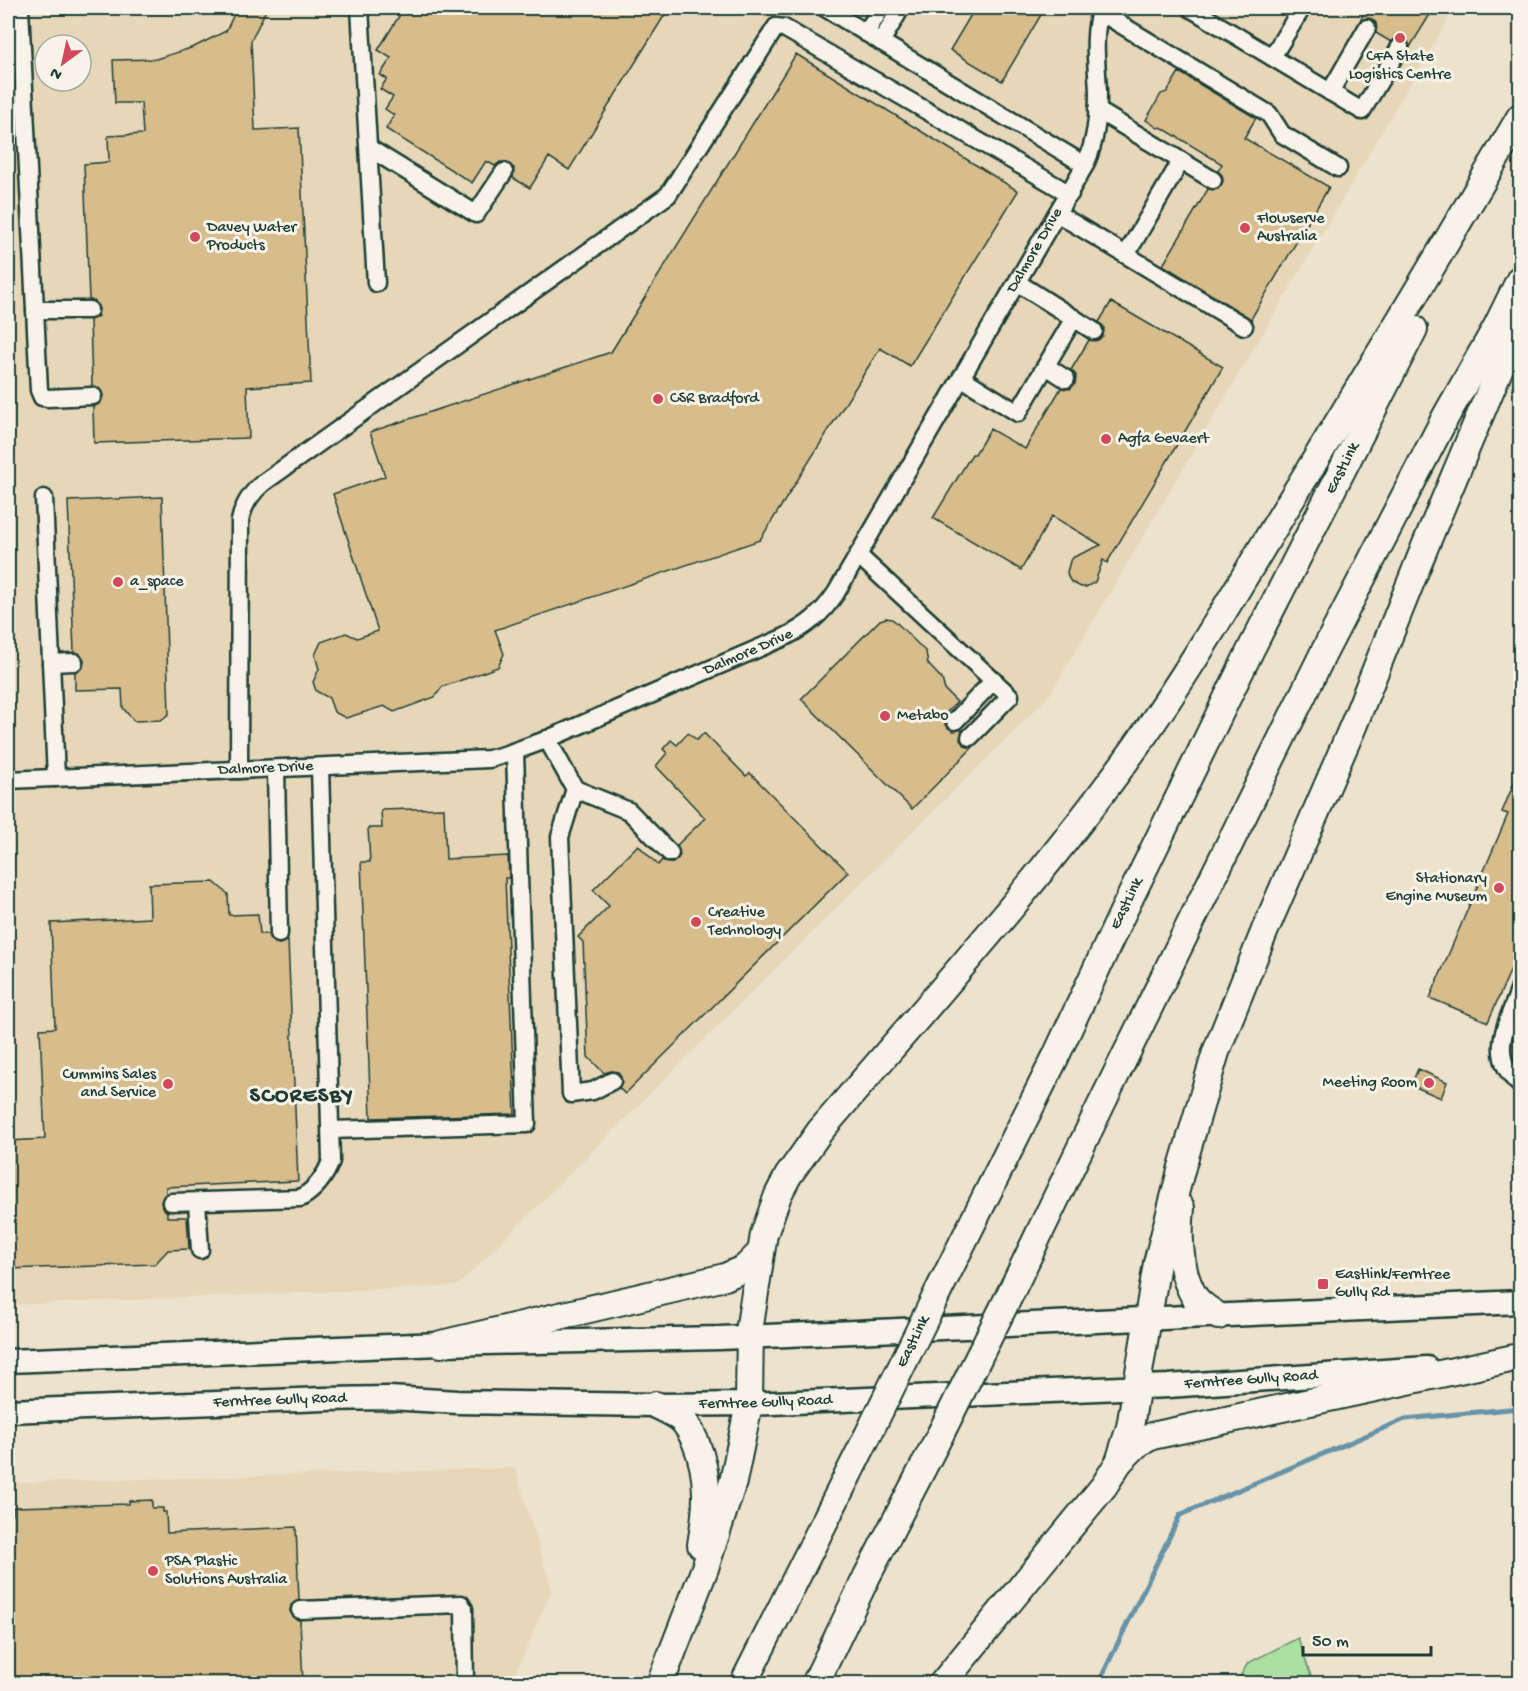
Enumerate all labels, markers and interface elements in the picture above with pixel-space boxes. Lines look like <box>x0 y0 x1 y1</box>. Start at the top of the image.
marker: CFA State Logistics Centre <box>1393 31 1407 45</box>
north arrow <box>33 33 93 93</box>
place label: CFA State Logistics Centre <box>1349 48 1452 85</box>
text: N <box>47 62 66 83</box>
street label: Dalmore Drive <box>1002 204 1068 297</box>
place label: Flowserve Australia <box>1256 210 1325 247</box>
place label: Davey Water Products <box>206 219 298 256</box>
marker: Flowserve Australia <box>1238 221 1252 235</box>
marker: Davey Water Products <box>188 230 202 244</box>
place label: CSR Bradford <box>670 390 760 409</box>
marker: CSR Bradford <box>651 392 665 406</box>
place label: Agfa Gevaert <box>1118 430 1210 449</box>
marker: Agfa Gevaert <box>1099 432 1113 446</box>
street label: EastLink <box>1322 438 1365 497</box>
place label: a_space <box>130 573 184 592</box>
marker: a_space <box>111 575 125 589</box>
street label: Dalmore Drive <box>700 625 797 681</box>
place label: Metabo <box>897 707 949 726</box>
marker: Metabo <box>878 709 892 723</box>
street label: Dalmore Drive <box>217 757 314 780</box>
place label: Stationary Engine Museum <box>1386 870 1488 907</box>
street label: EastLink <box>1107 873 1148 933</box>
marker: Stationary Engine Museum <box>1492 881 1506 895</box>
place label: Creative Technology <box>707 904 781 941</box>
marker: Creative Technology <box>689 915 703 929</box>
place label: Cummins Sales and Service <box>62 1066 157 1103</box>
place label: Meeting Room <box>1323 1074 1418 1093</box>
marker: Meeting Room <box>1422 1076 1436 1090</box>
marker: Cummins Sales and Service <box>161 1077 175 1091</box>
district label: SCORESBY <box>250 1084 354 1110</box>
place label: Eastlink/Ferntree Gully Rd <box>1335 1266 1451 1303</box>
marker: Eastlink/Ferntree Gully Rd <box>1316 1277 1330 1291</box>
street label: EastLink <box>893 1311 935 1371</box>
street label: Ferntree Gully Road <box>1183 1366 1320 1394</box>
street label: Ferntree Gully Road <box>212 1389 348 1413</box>
street label: Ferntree Gully Road <box>698 1391 834 1414</box>
place label: PSA Plastic Solutions Australia <box>164 1553 288 1590</box>
marker: PSA Plastic Solutions Australia <box>146 1564 160 1578</box>
scale bar <box>1303 1619 1430 1657</box>
text: 50 m <box>1312 1632 1349 1653</box>

